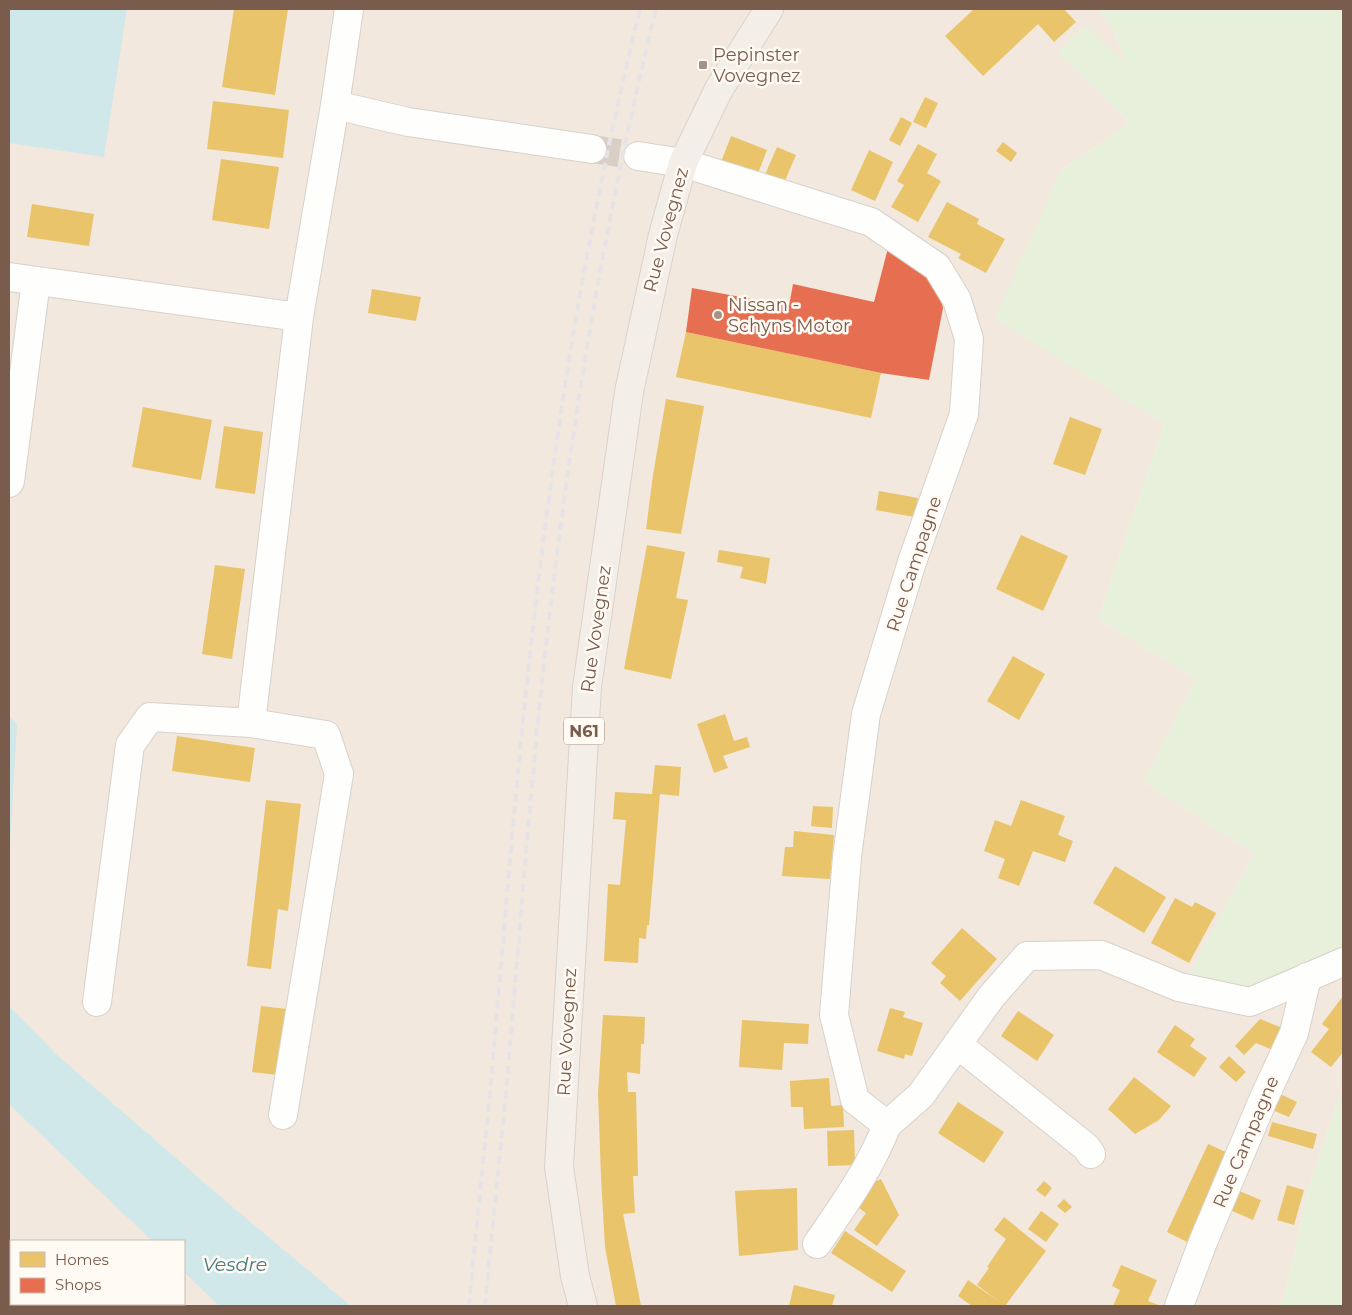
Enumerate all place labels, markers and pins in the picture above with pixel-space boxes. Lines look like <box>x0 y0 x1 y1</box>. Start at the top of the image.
place label: Pepinster Vovegnez <box>713 44 800 87</box>
marker: Pepinster Vovegnez <box>697 59 709 71</box>
place label: Nissan - Schyns Motor <box>728 294 850 337</box>
marker: Nissan - Schyns Motor <box>712 309 724 321</box>

